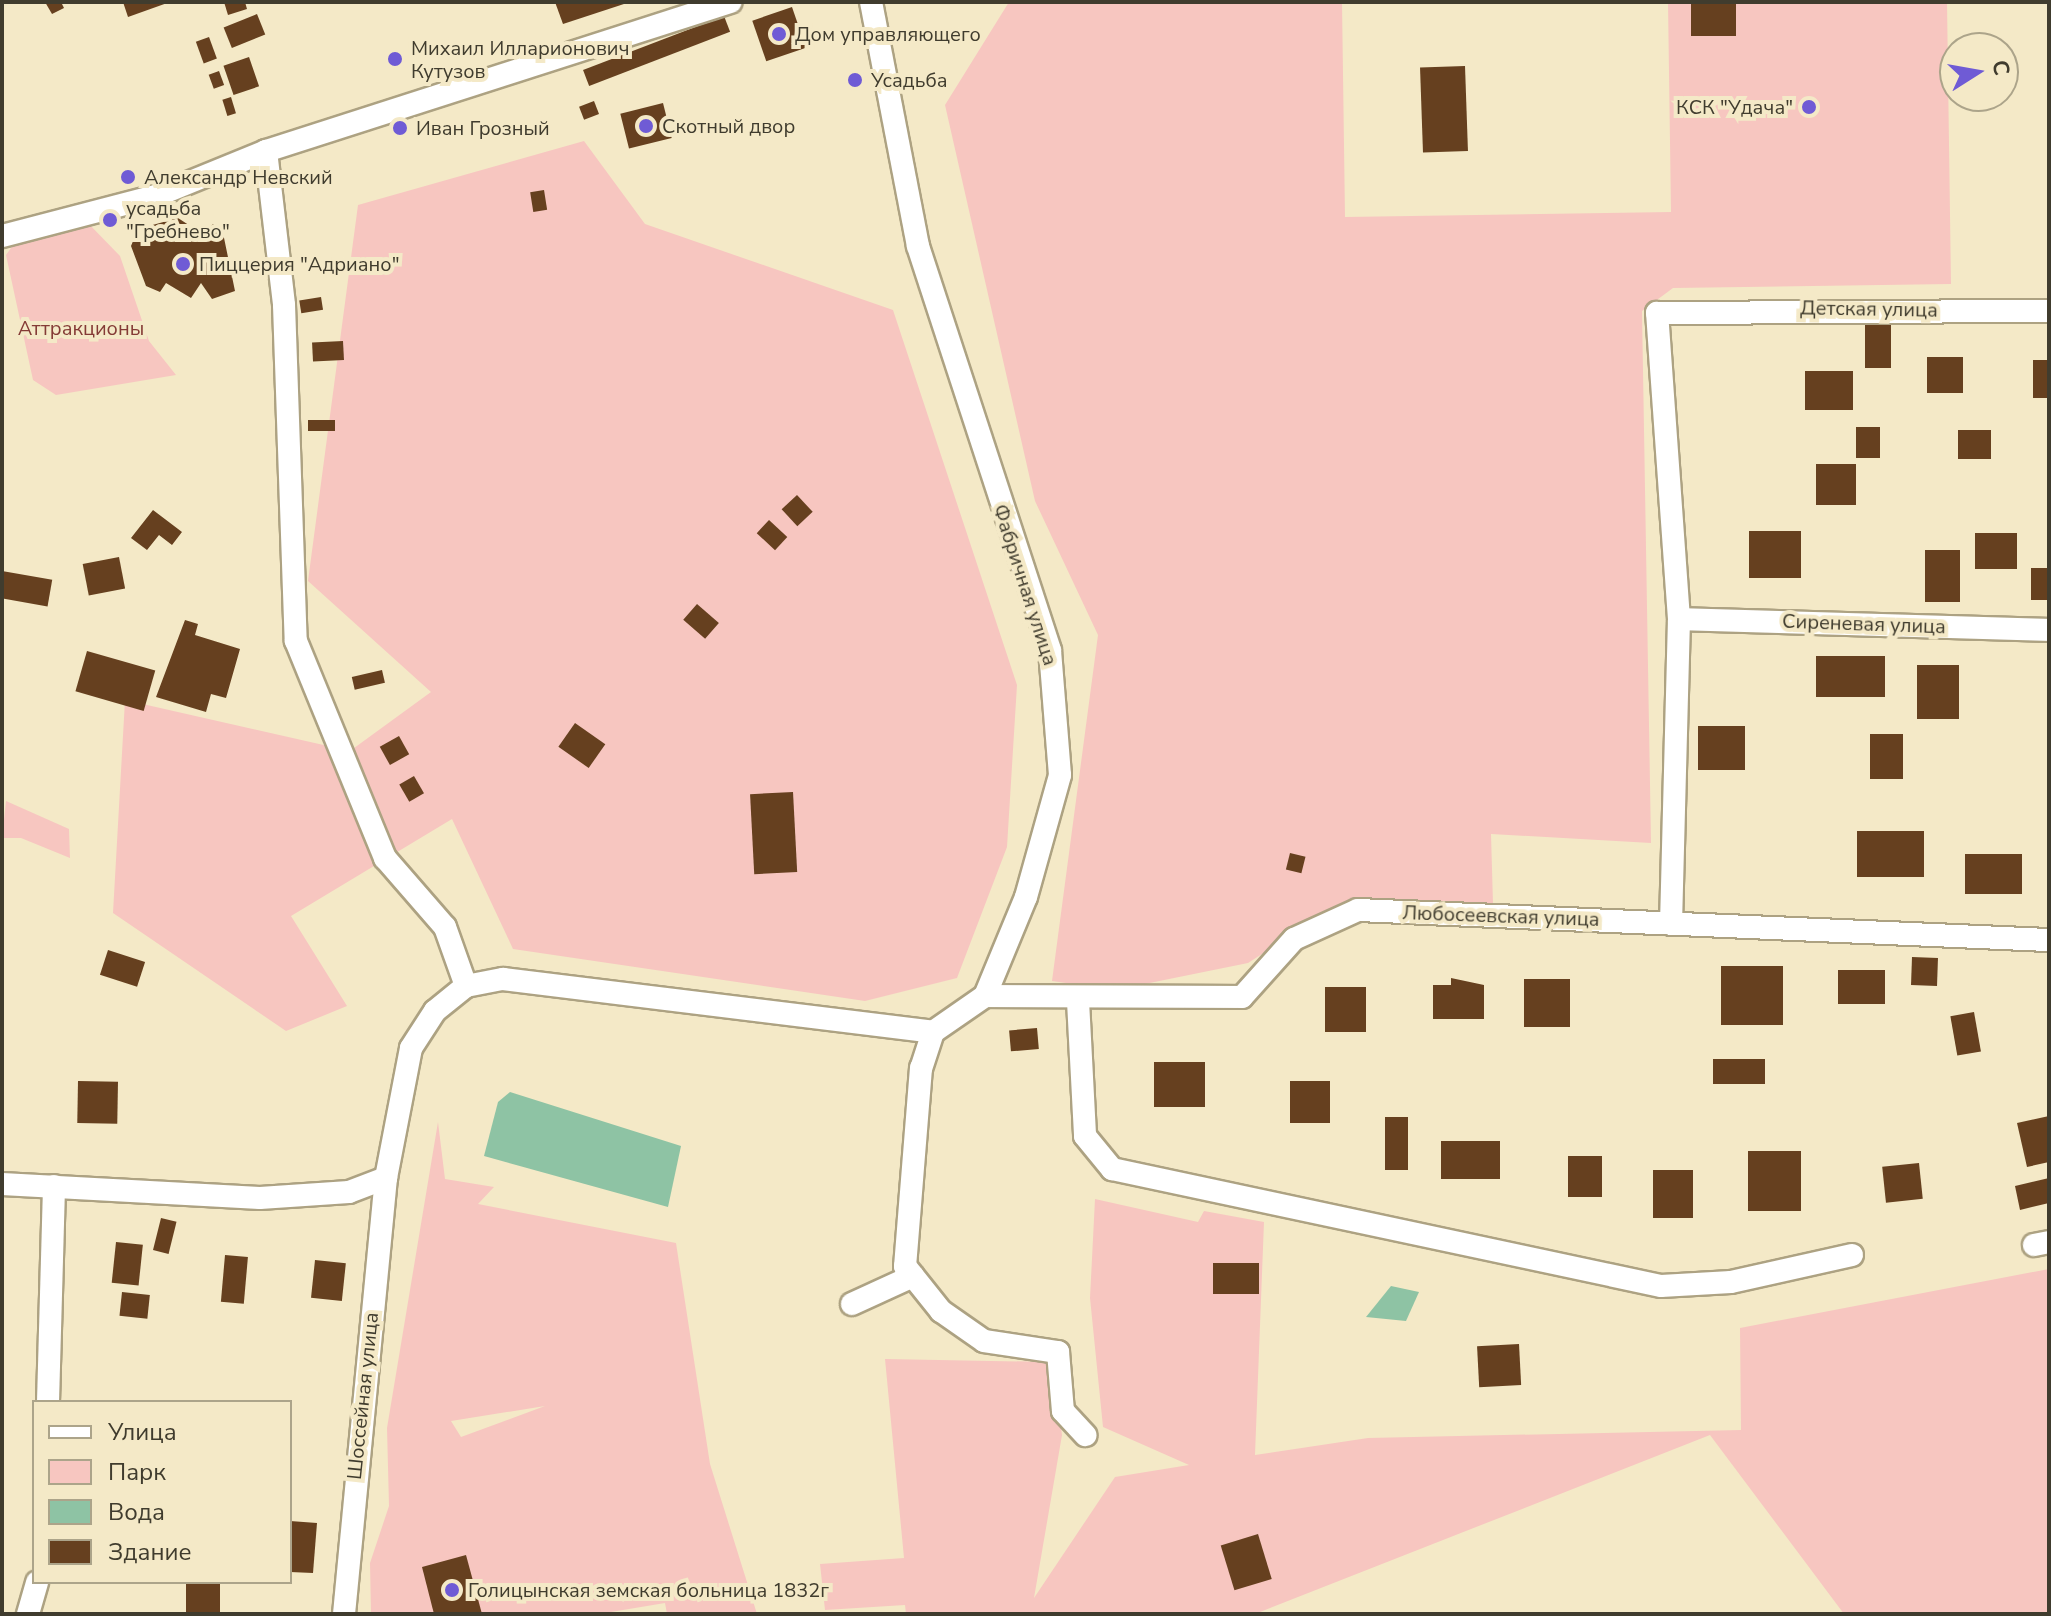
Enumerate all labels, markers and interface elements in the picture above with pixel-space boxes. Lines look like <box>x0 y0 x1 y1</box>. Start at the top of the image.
place label: Дом управляющего <box>795 22 981 46</box>
marker: Дом управляющего <box>770 25 788 43</box>
north arrow <box>1939 32 2019 112</box>
place label: Михаил Илларионович Кутузов <box>411 36 630 83</box>
marker: Михаил Илларионович Кутузов <box>386 50 404 68</box>
text: С <box>1984 58 2017 78</box>
place label: Усадьба <box>871 68 948 92</box>
marker: Усадьба <box>846 71 864 89</box>
place label: КСК "Удача" <box>1676 95 1793 119</box>
marker: КСК "Удача" <box>1800 98 1818 116</box>
place label: Скотный двор <box>662 114 795 138</box>
place label: Иван Грозный <box>416 116 550 140</box>
marker: Скотный двор <box>637 117 655 135</box>
marker: Иван Грозный <box>391 119 409 137</box>
place label: Александр Невский <box>144 165 333 189</box>
marker: Александр Невский <box>119 168 137 186</box>
place label: усадьба "Гребнево" <box>126 196 230 243</box>
marker: усадьба "Гребнево" <box>101 211 119 229</box>
place label: Пиццерия "Адриано" <box>199 252 399 276</box>
marker: Пиццерия "Адриано" <box>174 255 192 273</box>
street label: Детская улица <box>1800 296 1938 322</box>
park label: Аттракционы <box>18 316 144 340</box>
street label: Фабричная улица <box>988 501 1062 669</box>
street label: Сиреневая улица <box>1782 609 1946 639</box>
street label: Любосеевская улица <box>1402 901 1600 931</box>
street label: Шоссейная улица <box>342 1311 384 1481</box>
legend <box>32 1400 292 1584</box>
text: Улица <box>108 1416 177 1448</box>
text: Парк <box>108 1456 166 1488</box>
text: Вода <box>108 1496 165 1528</box>
text: Здание <box>108 1536 192 1568</box>
place label: Голицынская земская больница 1832г <box>468 1578 829 1602</box>
marker: Голицынская земская больница 1832г <box>443 1581 461 1599</box>

